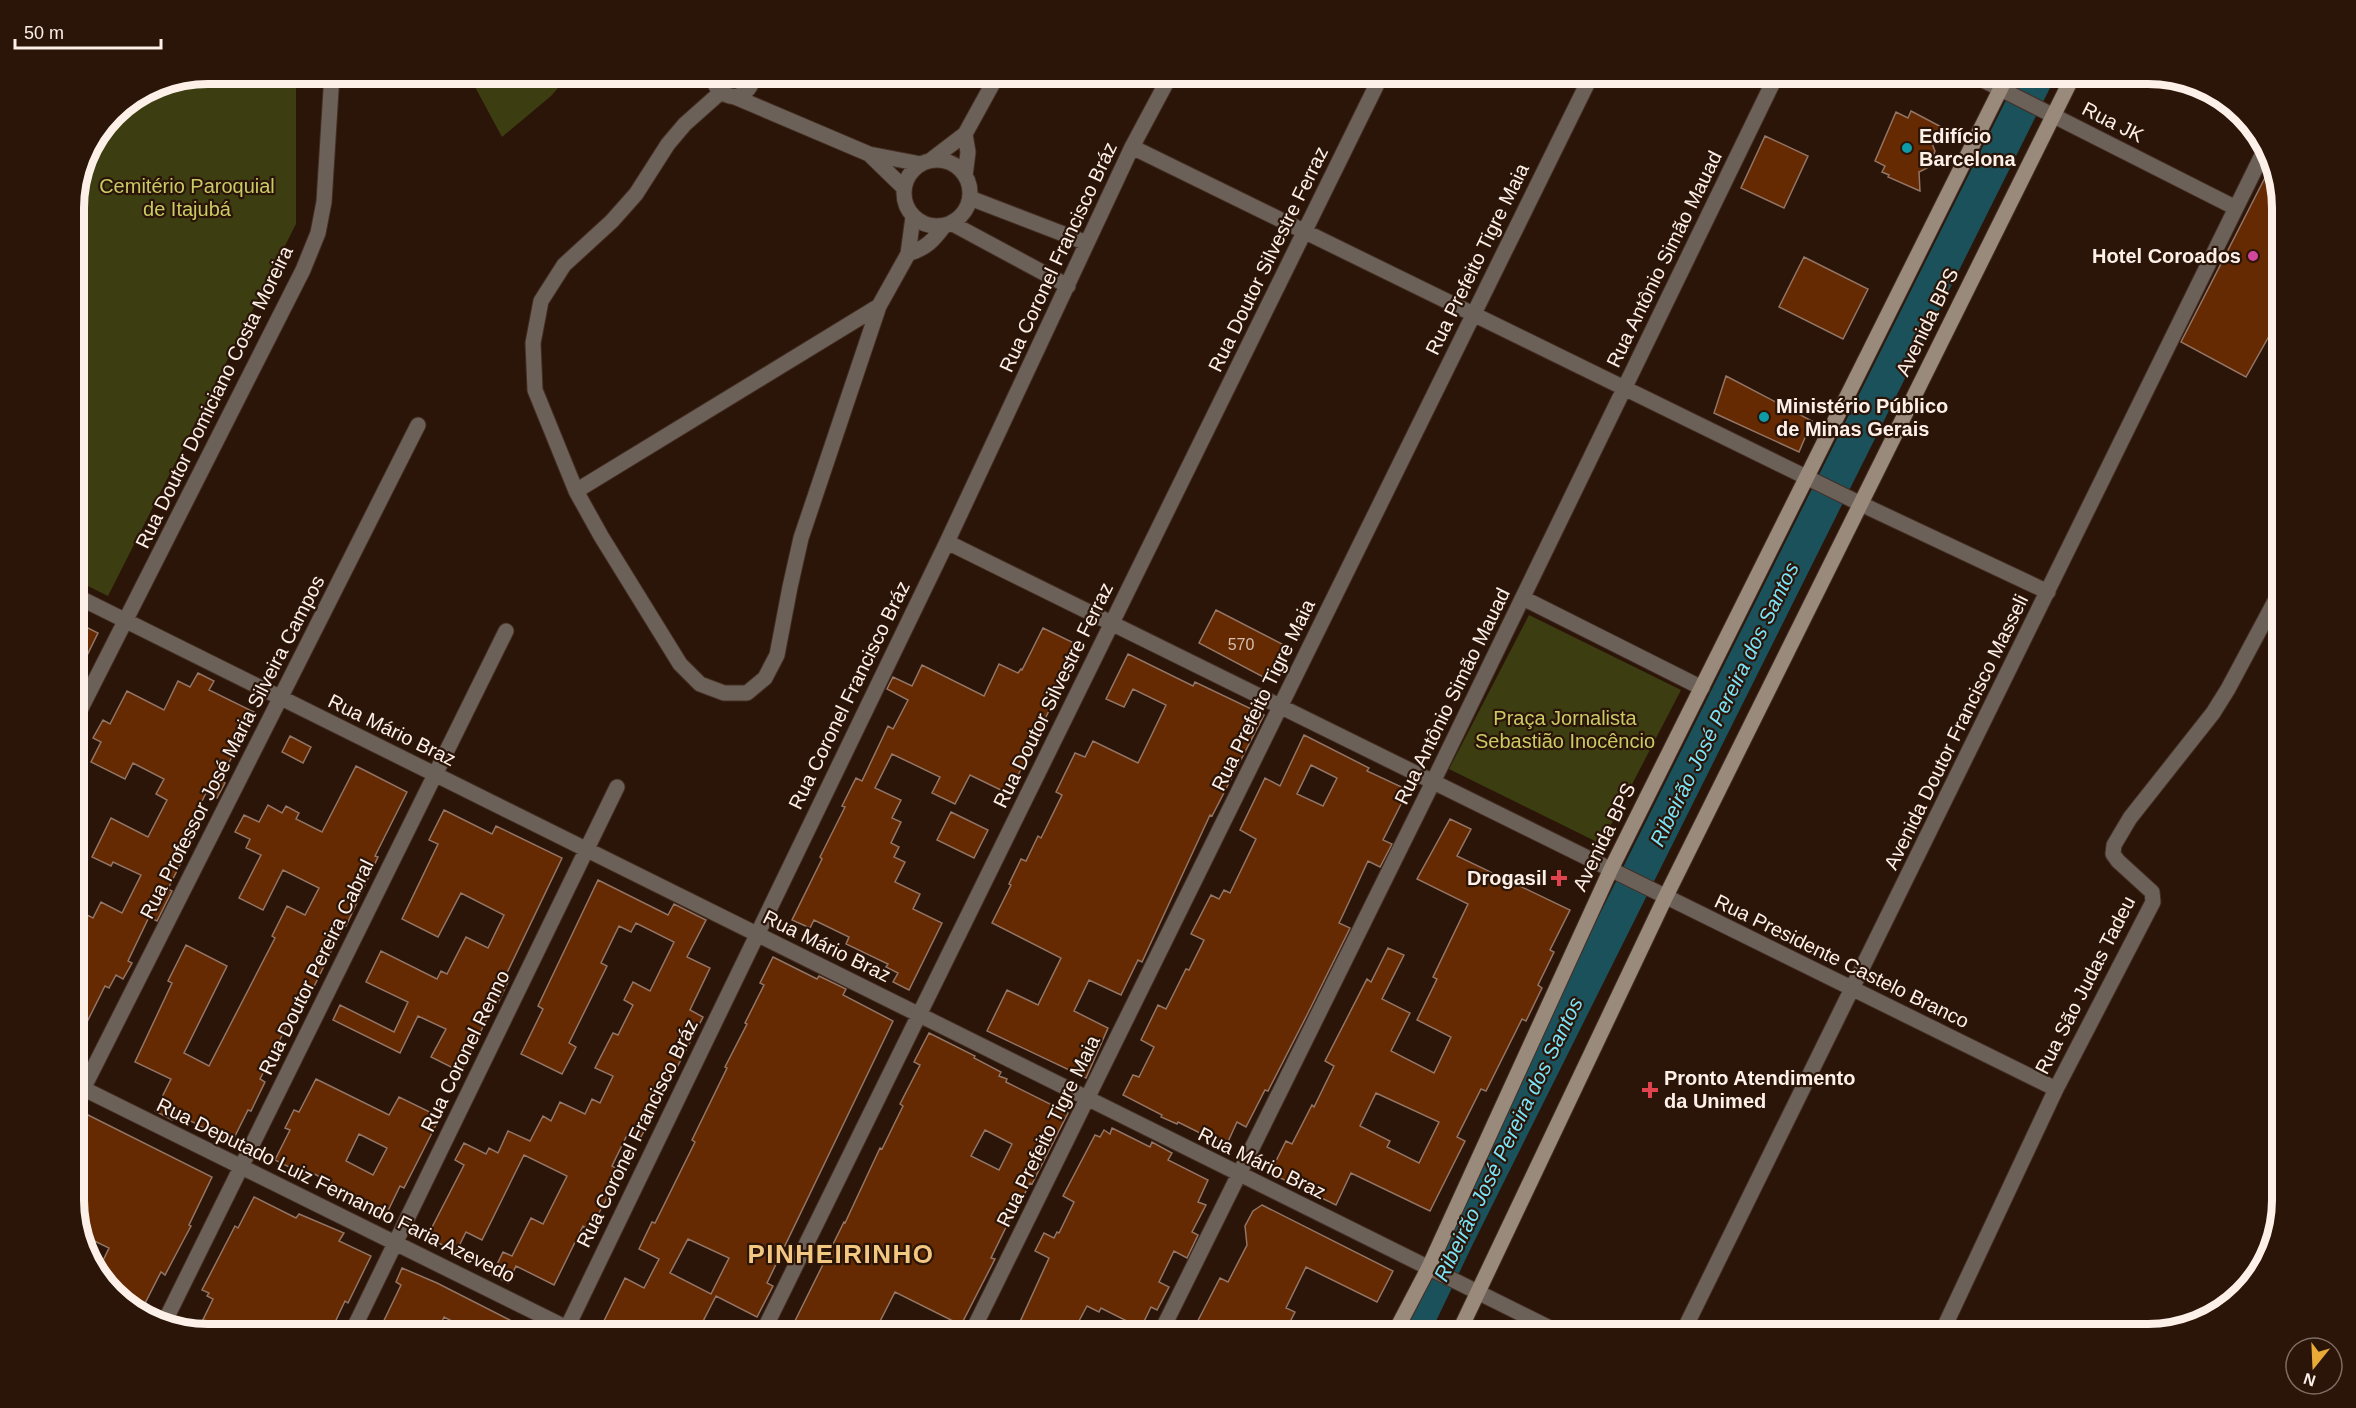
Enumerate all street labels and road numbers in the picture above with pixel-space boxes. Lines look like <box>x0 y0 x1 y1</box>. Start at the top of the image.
street label: Rua JK <box>2079 97 2148 147</box>
street label: Rua Coronel Francisco Bráz <box>995 139 1121 375</box>
street label: Rua Doutor Silvestre Ferraz <box>1204 143 1332 375</box>
street label: Rua Antônio Simão Mauad <box>1602 147 1726 371</box>
street label: Rua Prefeito Tigre Maia <box>1421 159 1533 358</box>
street label: Rua Doutor Domiciano Costa Moreira <box>131 242 297 552</box>
street label: Avenida BPS <box>1891 264 1963 380</box>
street label: Rua Professor José Maria Silveira Campos <box>135 572 329 922</box>
street label: Rua Coronel Francisco Bráz <box>784 577 914 813</box>
street label: Rua Doutor Silvestre Ferraz <box>989 579 1117 811</box>
street label: Rua Antônio Simão Mauad <box>1390 584 1514 808</box>
street label: Avenida Doutor Francisco Masseli <box>1880 591 2032 873</box>
street label: Rua Prefeito Tigre Maia <box>1207 595 1319 794</box>
street label: Rua Mário Braz <box>325 690 459 770</box>
street label: Avenida BPS <box>1568 779 1640 895</box>
street label: Rua Doutor Pereira Cabral <box>254 856 378 1078</box>
street label: Rua Presidente Castelo Branco <box>1711 890 1973 1032</box>
street label: Rua São Judas Tadeu <box>2031 892 2139 1078</box>
street label: Rua Mário Braz <box>760 906 894 986</box>
street label: Rua Coronel Renno <box>416 967 514 1135</box>
street label: Rua Coronel Francisco Bráz <box>572 1015 702 1251</box>
street label: Rua Prefeito Tigre Maia <box>992 1031 1104 1230</box>
street label: Rua Deputado Luiz Fernando Faria Azevedo <box>153 1093 519 1287</box>
street label: Rua Mário Braz <box>1195 1123 1329 1203</box>

